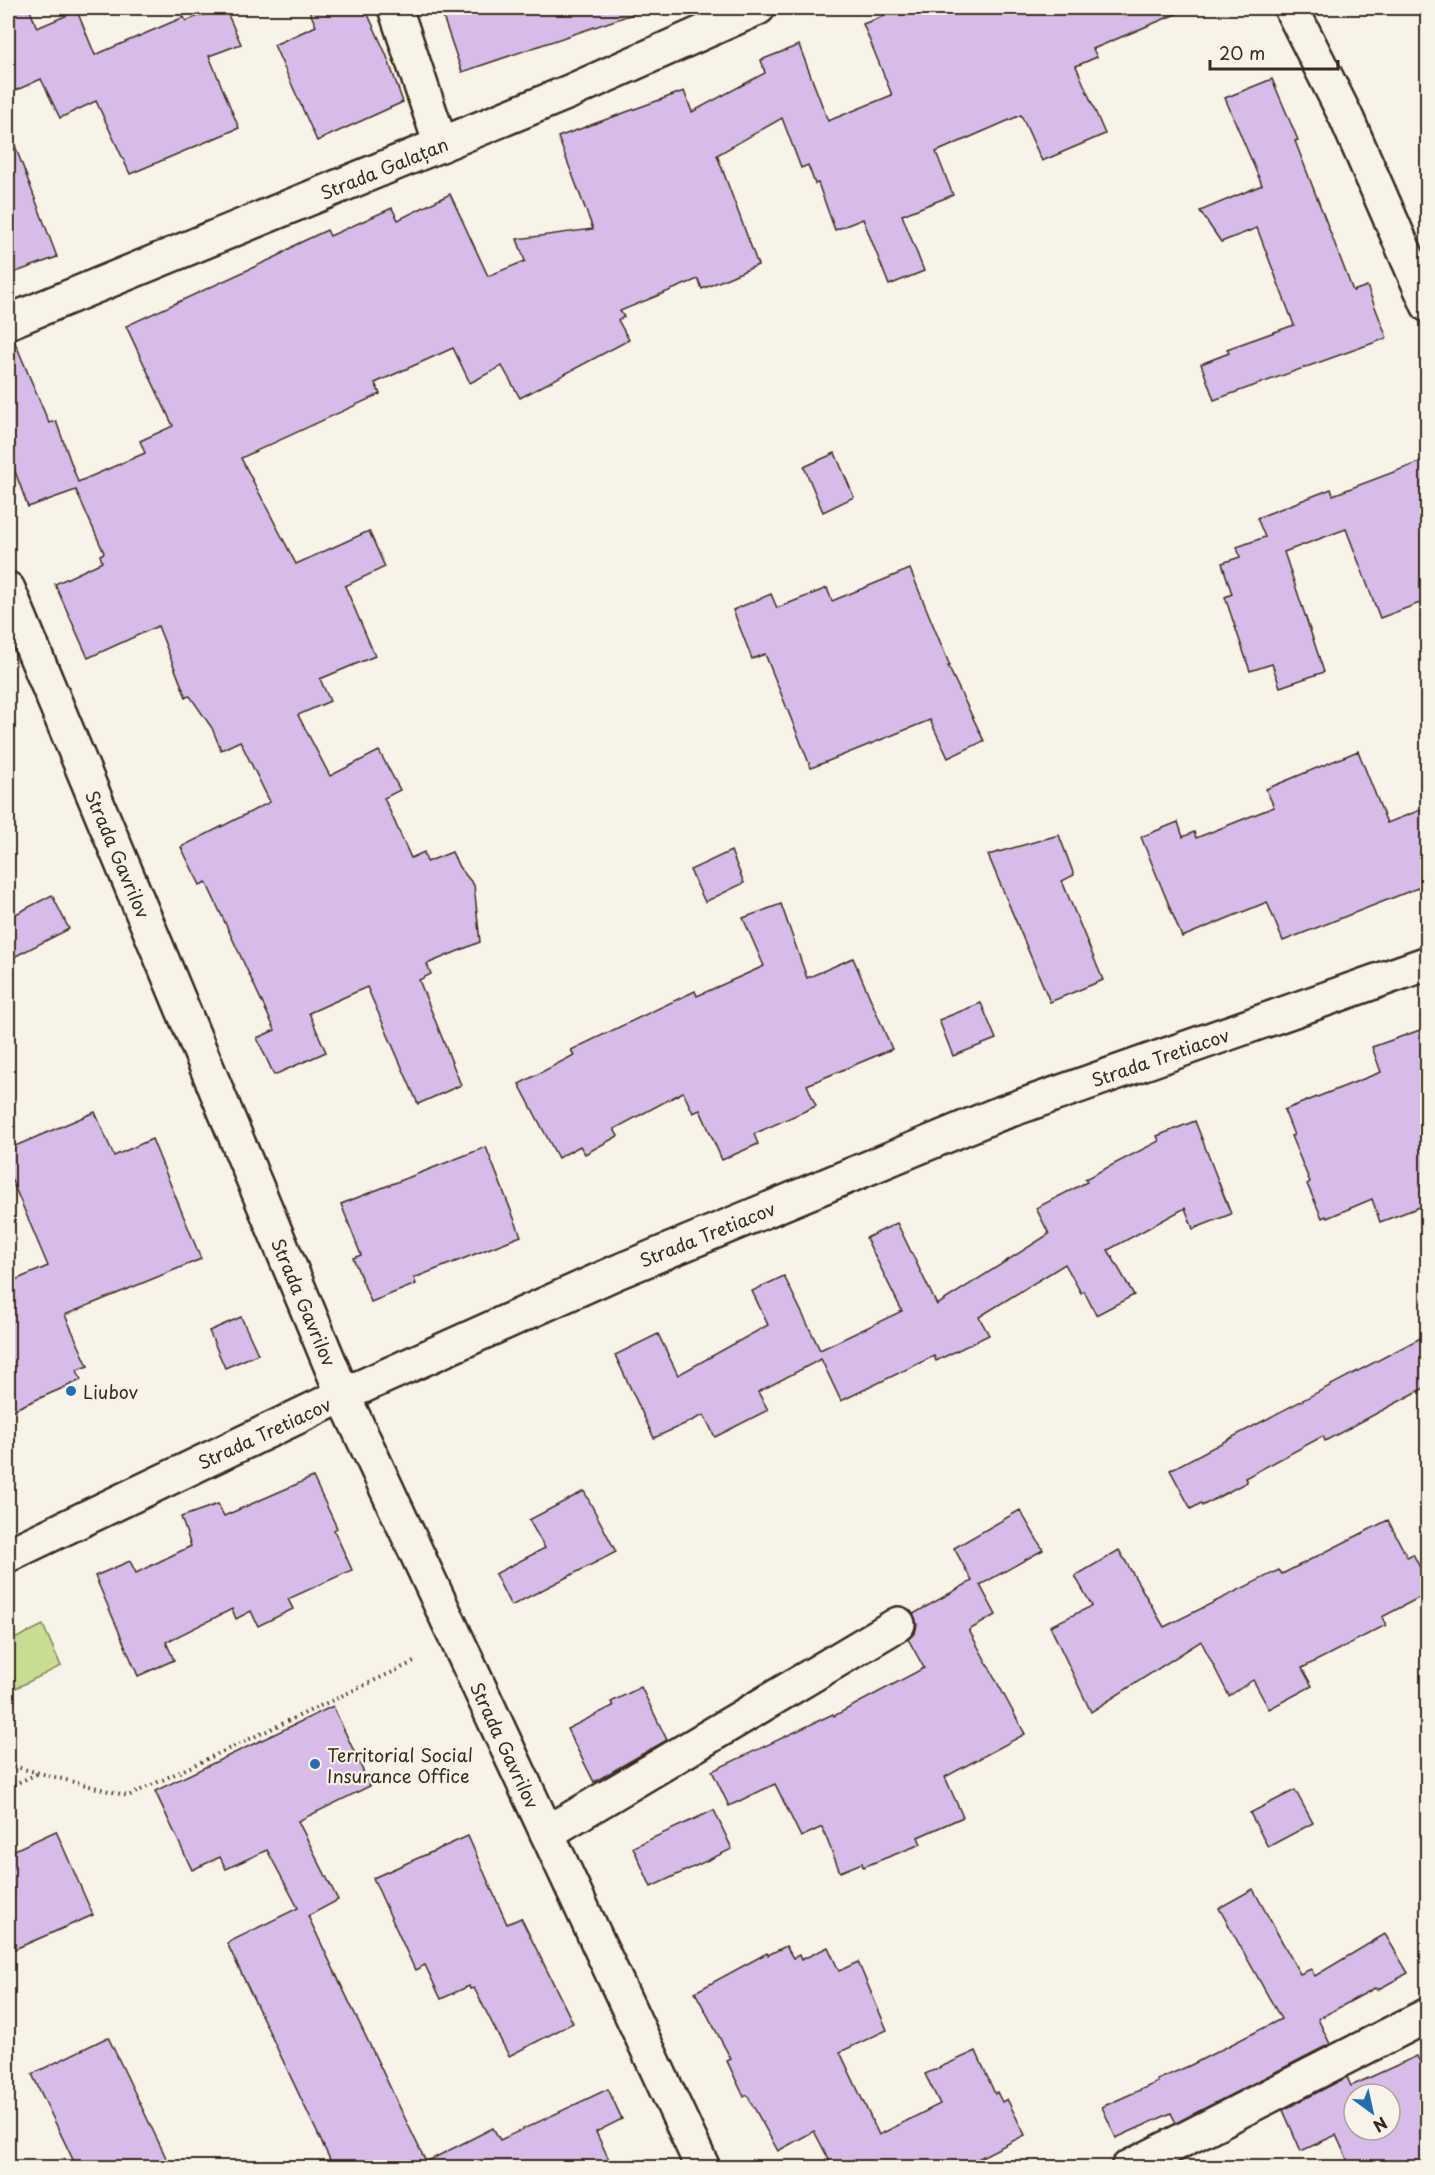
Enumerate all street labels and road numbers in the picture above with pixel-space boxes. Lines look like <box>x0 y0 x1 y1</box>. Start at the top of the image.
street label: Strada Galațan <box>316 130 452 206</box>
street label: Strada Gavrilov <box>79 786 157 922</box>
street label: Strada Tretiacov <box>1088 1021 1233 1093</box>
street label: Strada Tretiacov <box>635 1194 779 1273</box>
street label: Strada Gavrilov <box>265 1234 343 1370</box>
street label: Strada Tretiacov <box>193 1390 336 1476</box>
street label: Strada Gavrilov <box>464 1677 546 1813</box>

